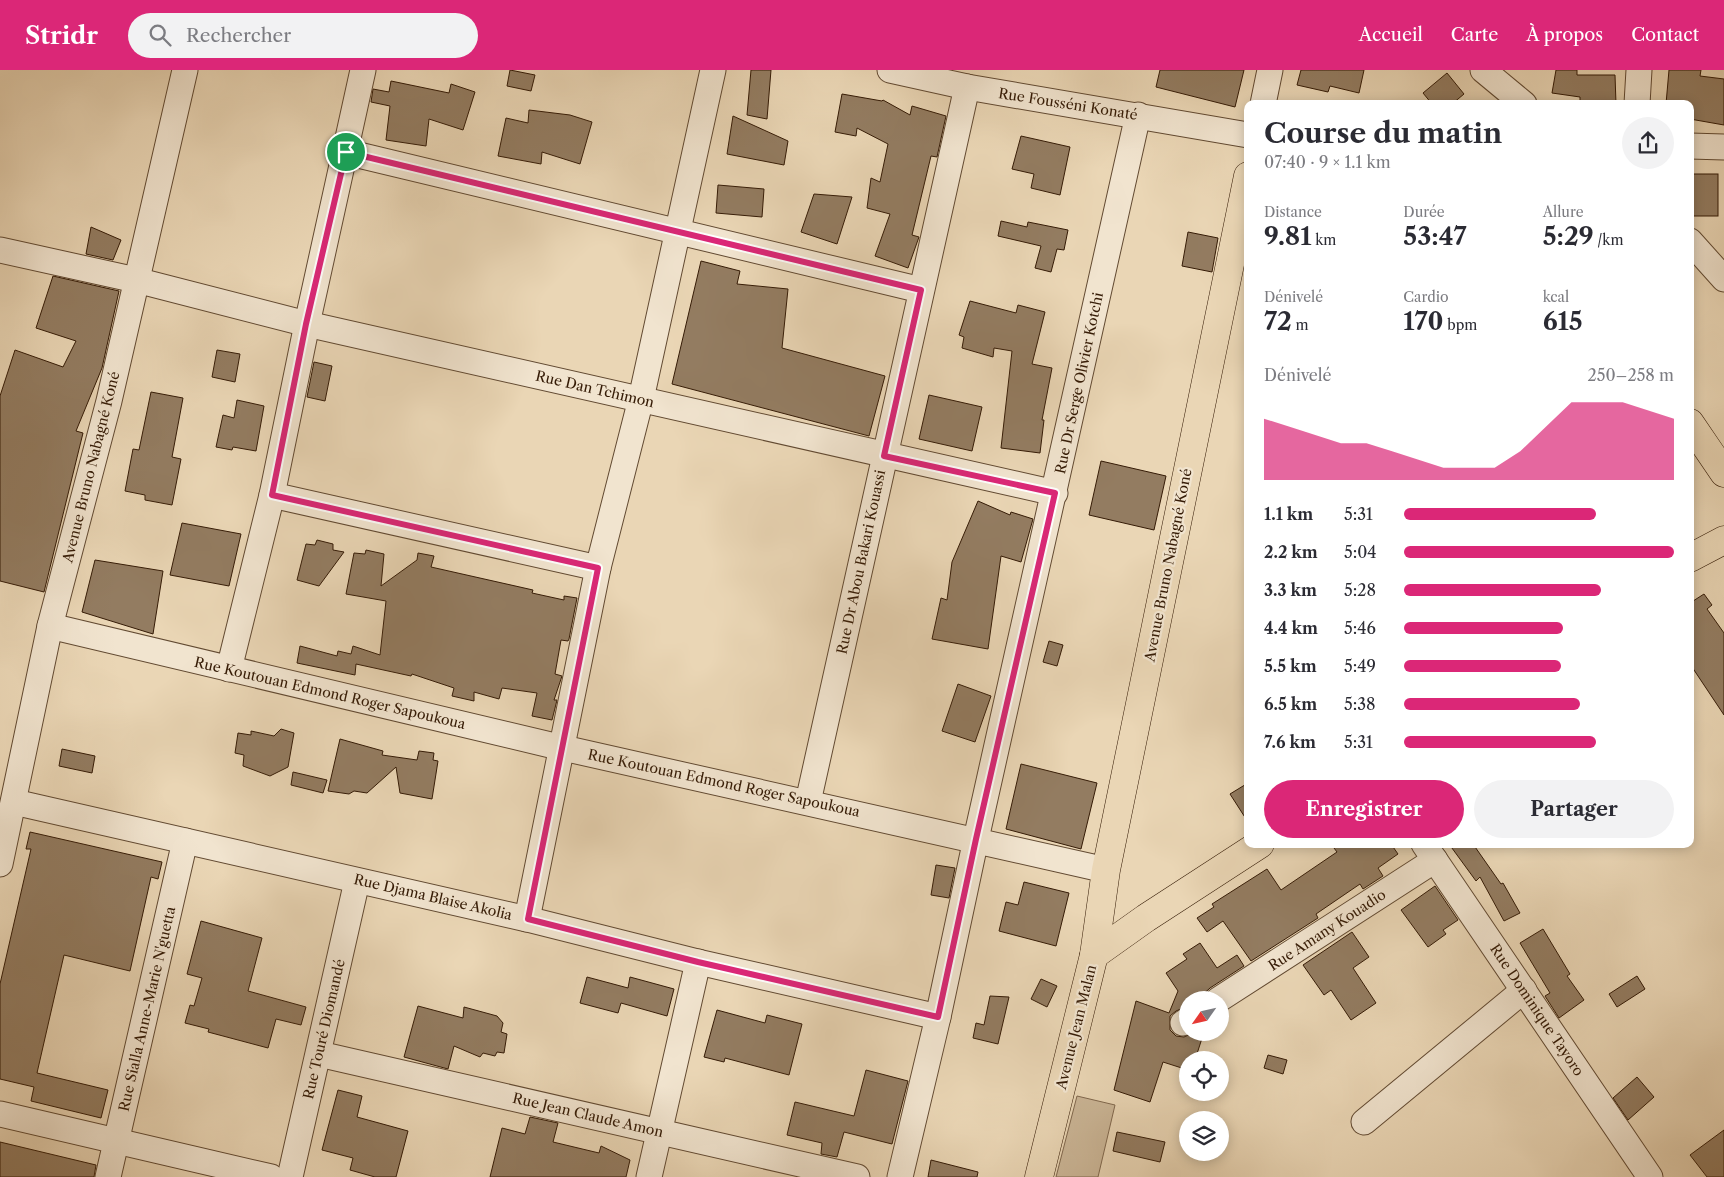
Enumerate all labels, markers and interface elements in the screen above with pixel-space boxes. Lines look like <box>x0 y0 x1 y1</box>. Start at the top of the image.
search box <box>128 13 478 58</box>
text: Stridr <box>25 21 98 50</box>
icon: search <box>146 21 174 49</box>
text: Rechercher <box>186 24 291 47</box>
text: Accueil <box>1359 24 1423 46</box>
text: Carte <box>1451 24 1498 46</box>
text: À propos <box>1526 24 1603 46</box>
text: Contact <box>1631 24 1699 46</box>
street label: Rue Fousséni Konaté <box>997 84 1139 124</box>
text: Course du matin <box>1264 116 1502 150</box>
button: share <box>1622 117 1674 169</box>
pin <box>325 131 367 173</box>
icon: arrive <box>332 138 360 166</box>
text: 07:40 · 9 × 1.1 km <box>1264 152 1391 172</box>
text: Distance <box>1264 203 1322 221</box>
text: Durée <box>1403 203 1445 221</box>
text: Allure <box>1543 203 1584 221</box>
text: 9.81 <box>1264 221 1311 252</box>
text: 53:47 <box>1403 221 1467 252</box>
text: 5:29 <box>1543 221 1594 252</box>
text: km <box>1311 231 1336 249</box>
text: /km <box>1594 231 1623 249</box>
text: Dénivelé <box>1264 288 1323 306</box>
text: Cardio <box>1403 288 1449 306</box>
text: kcal <box>1543 288 1569 306</box>
street label: Rue Dr Serge Olivier Kotchi <box>1051 291 1107 475</box>
text: 72 <box>1264 306 1292 337</box>
text: 170 <box>1403 306 1444 337</box>
text: 615 <box>1543 306 1583 337</box>
text: m <box>1292 316 1309 334</box>
text: bpm <box>1444 316 1477 334</box>
text: Dénivelé <box>1264 365 1332 385</box>
text: 250–258 m <box>1588 365 1674 385</box>
street label: Rue Dan Tchimon <box>534 367 656 411</box>
street label: Avenue Bruno Nabagné Koné <box>58 369 124 566</box>
street label: Avenue Bruno Nabagné Koné <box>1140 467 1196 664</box>
street label: Rue Dr Abou Bakari Kouassi <box>833 468 889 656</box>
text: 1.1 km <box>1264 504 1313 524</box>
text: 5:31 <box>1344 504 1373 524</box>
text: 2.2 km <box>1264 542 1318 562</box>
text: 5:04 <box>1344 542 1377 562</box>
text: 3.3 km <box>1264 580 1317 600</box>
text: 5:28 <box>1344 580 1376 600</box>
text: 4.4 km <box>1264 618 1318 638</box>
text: 5:46 <box>1344 618 1376 638</box>
street label: Rue Koutouan Edmond Roger Sapoukoua <box>193 653 468 733</box>
text: 5.5 km <box>1264 656 1317 676</box>
text: 5:49 <box>1344 656 1376 676</box>
text: 6.5 km <box>1264 694 1317 714</box>
text: 5:38 <box>1344 694 1375 714</box>
text: 7.6 km <box>1264 732 1316 752</box>
text: 5:31 <box>1344 732 1373 752</box>
street label: Rue Koutouan Edmond Roger Sapoukoua <box>586 745 862 821</box>
button: Enregistrer <box>1264 780 1464 838</box>
button: Partager <box>1474 780 1674 838</box>
street label: Rue Djama Blaise Akolia <box>352 870 515 924</box>
street label: Rue Amany Kouadio <box>1265 885 1389 975</box>
street label: Rue Sialla Anne-Marie N'guetta <box>115 904 180 1113</box>
street label: Rue Dominique Tayoro <box>1486 941 1588 1079</box>
street label: Rue Touré Diomandé <box>299 957 349 1101</box>
street label: Avenue Jean Malan <box>1052 963 1100 1092</box>
north arrow <box>1179 991 1229 1041</box>
map controls <box>1179 991 1229 1161</box>
button: locate <box>1179 1051 1229 1101</box>
street label: Rue Jean Claude Amon <box>511 1089 665 1141</box>
button: layers <box>1179 1111 1229 1161</box>

